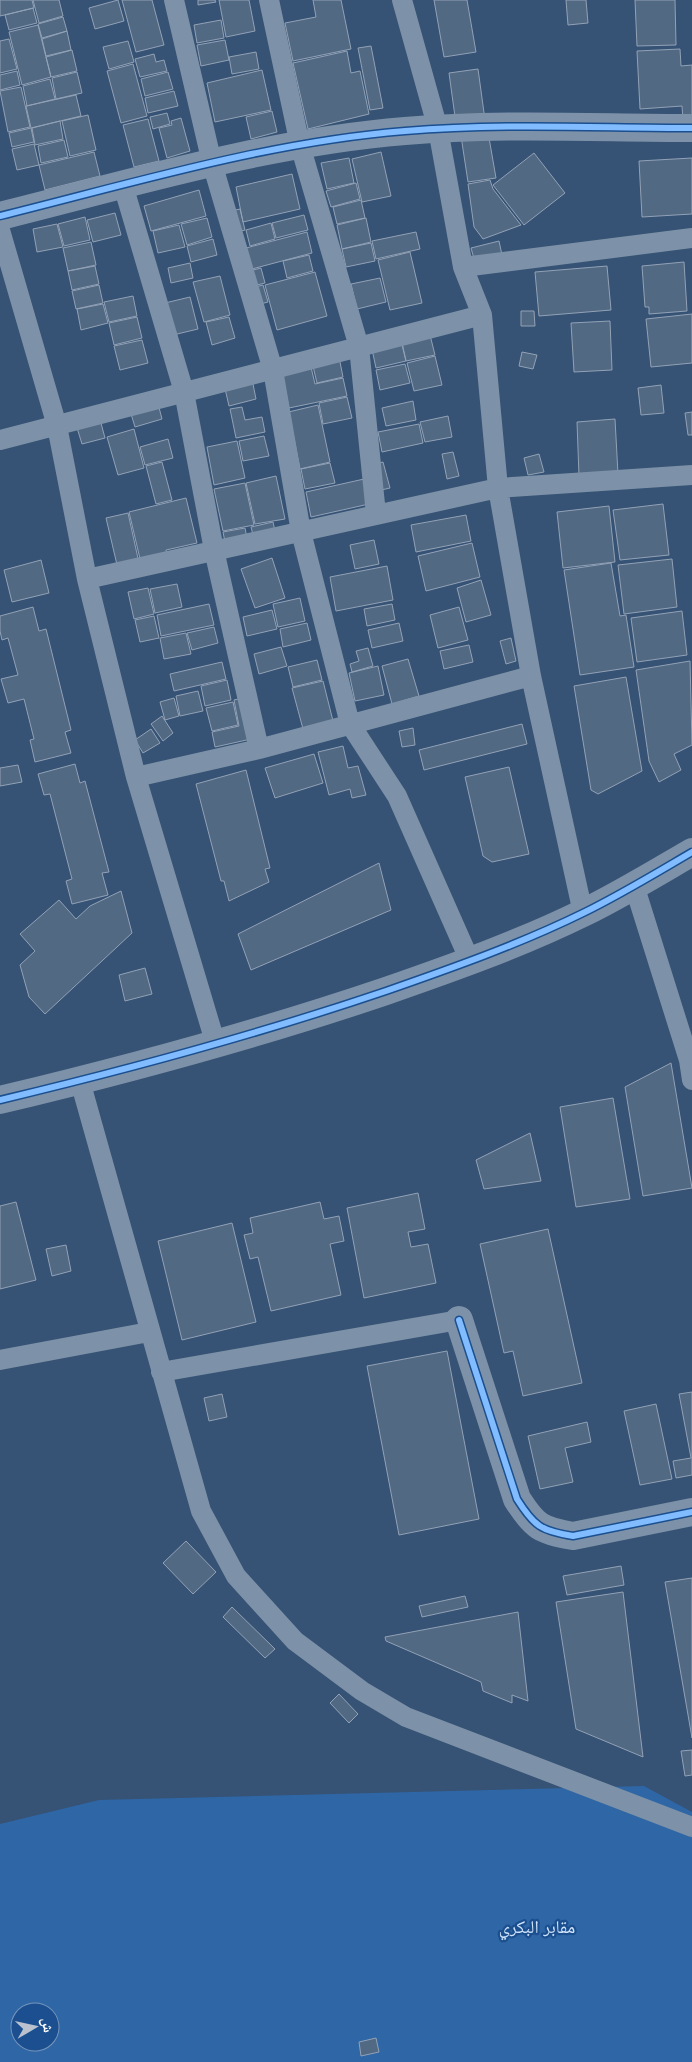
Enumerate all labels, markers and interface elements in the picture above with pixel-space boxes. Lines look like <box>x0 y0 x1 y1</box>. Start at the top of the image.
park label: مقابر البكري <box>499 1915 575 1941</box>
north arrow <box>10 2002 60 2052</box>
text: ش <box>38 2016 58 2034</box>

